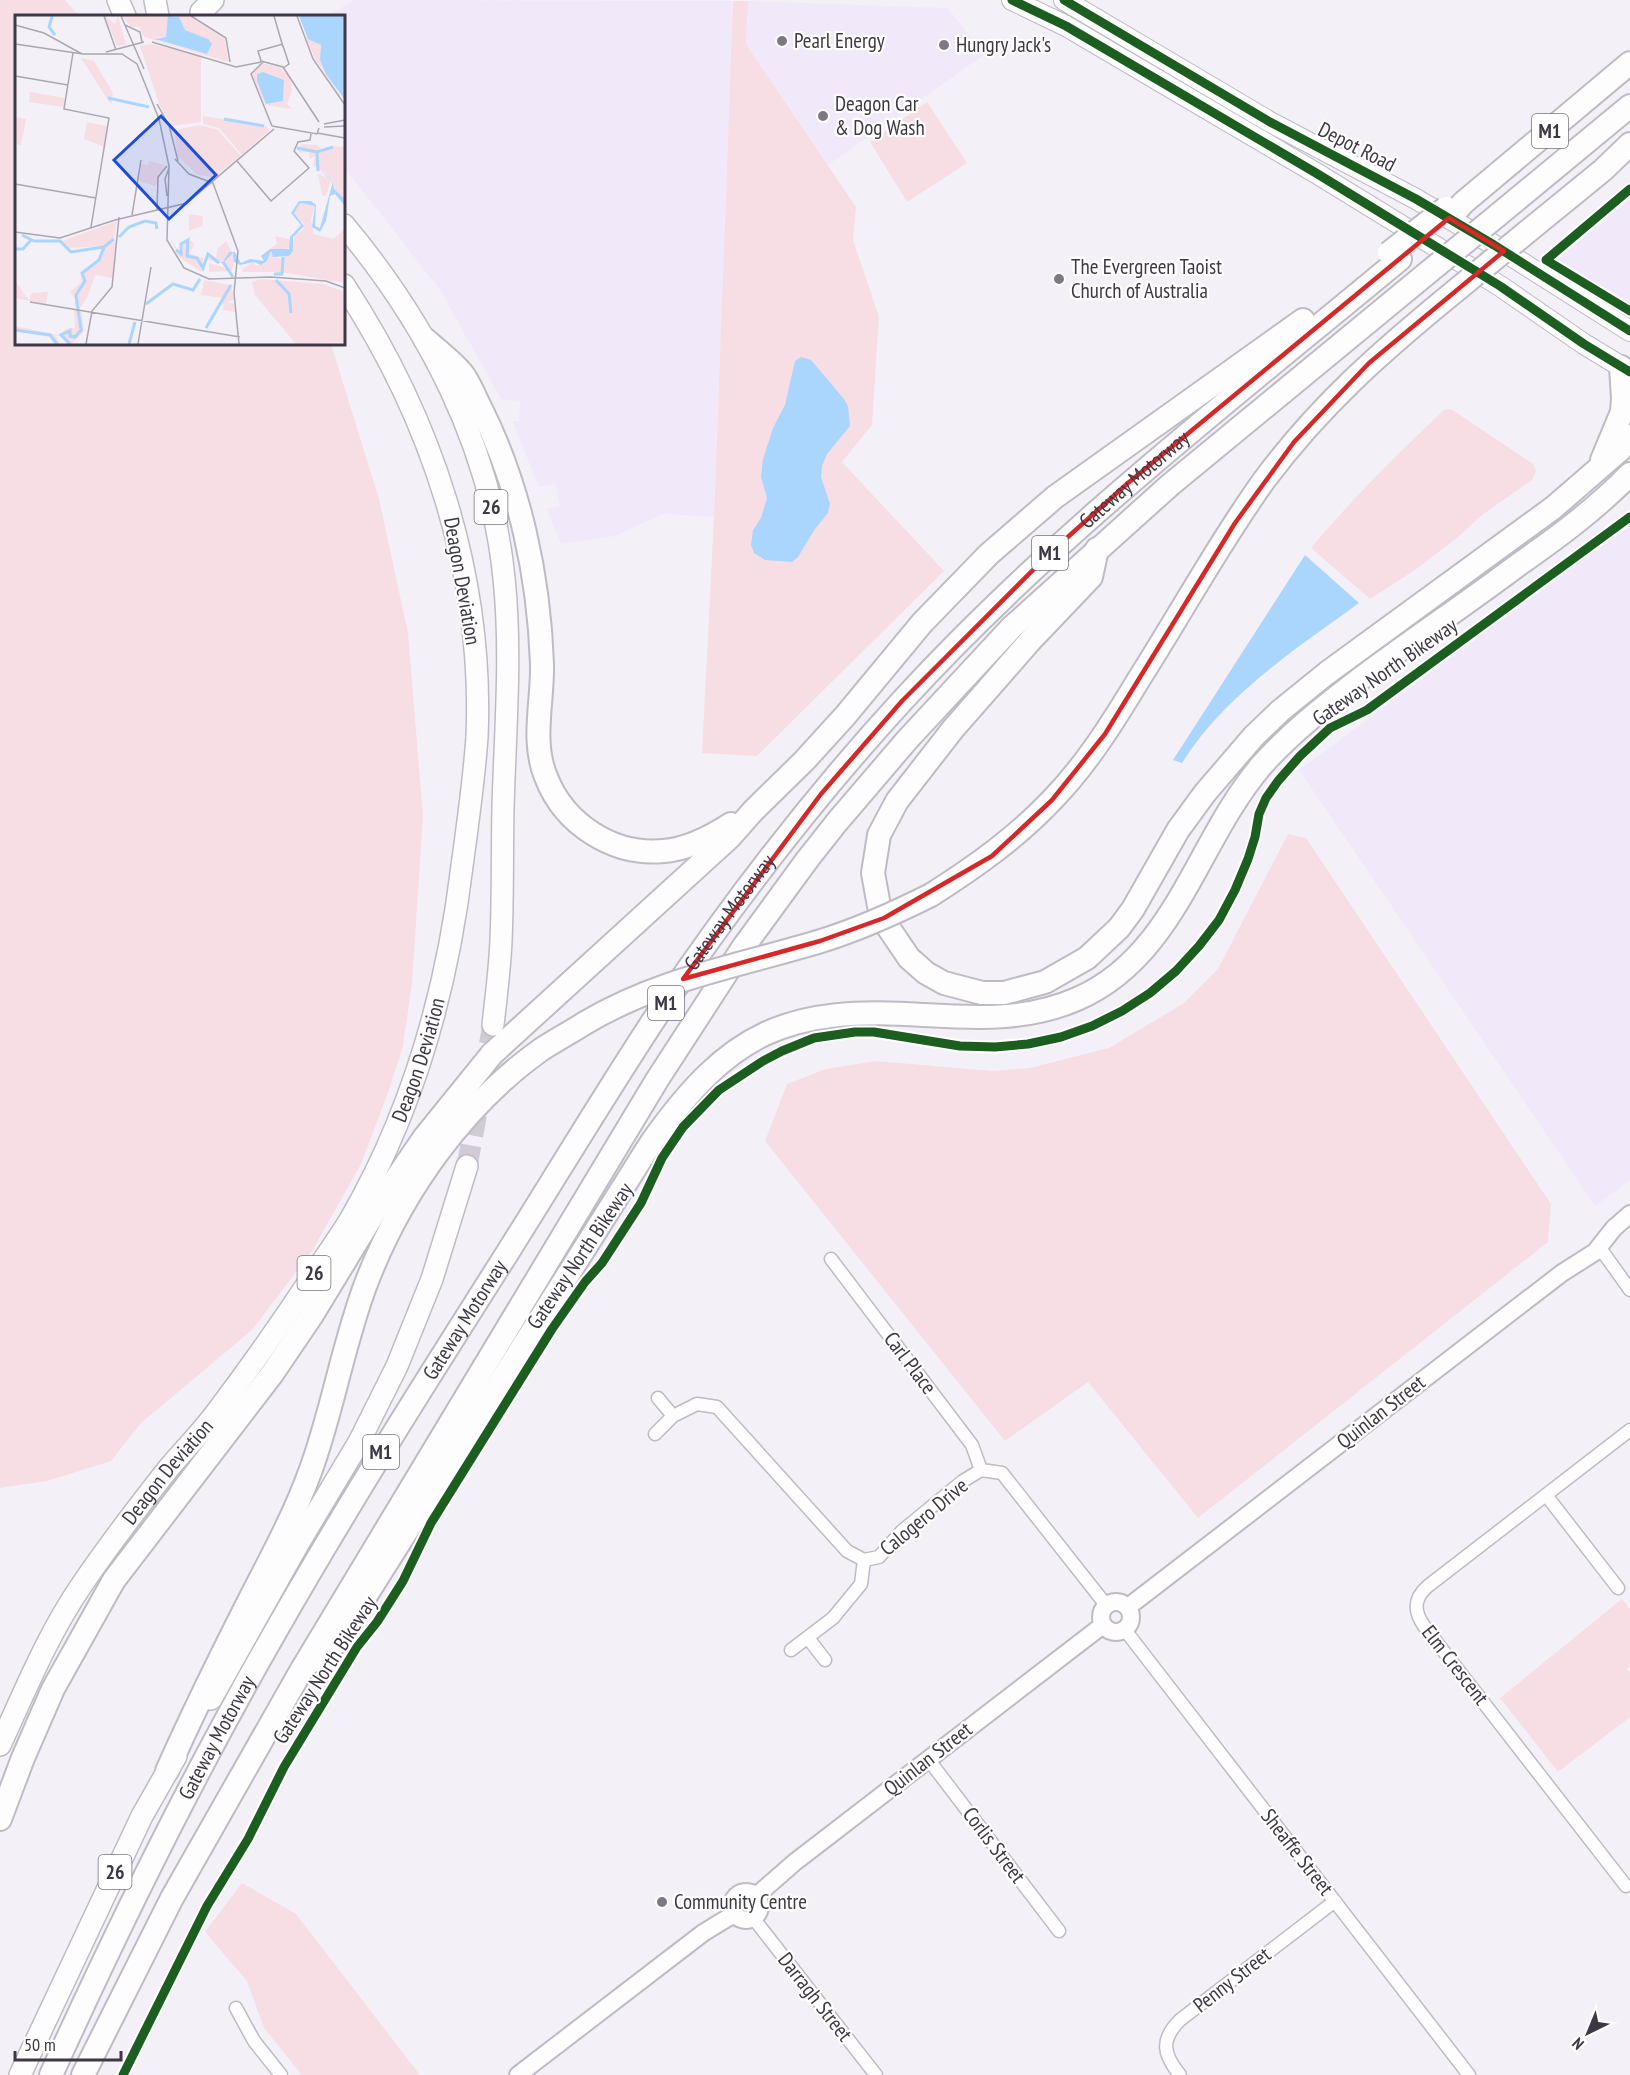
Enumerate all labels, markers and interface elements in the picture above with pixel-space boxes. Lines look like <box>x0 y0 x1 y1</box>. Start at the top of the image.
inset map <box>15 15 345 345</box>
place label: Pearl Energy <box>794 27 885 54</box>
place label: Hungry Jack's <box>956 31 1051 58</box>
marker: Pearl Energy <box>775 34 789 48</box>
marker: Hungry Jack's <box>937 38 951 52</box>
place label: Deagon Car & Dog Wash <box>835 90 925 141</box>
marker: Deagon Car & Dog Wash <box>816 109 830 123</box>
road number: M1 <box>1532 114 1568 148</box>
street label: Depot Road <box>1314 115 1401 178</box>
place label: The Evergreen Taoist Church of Australia <box>1071 253 1222 304</box>
marker: The Evergreen Taoist Church of Australia <box>1052 272 1066 286</box>
street label: Gateway Motorway <box>1073 424 1195 534</box>
road number: 26 <box>474 490 508 524</box>
street label: Deagon Deviation <box>438 515 487 647</box>
road number: M1 <box>1032 536 1068 570</box>
street label: Gateway North Bikeway <box>1307 611 1463 732</box>
street label: Gateway Motorway <box>678 849 781 975</box>
road number: M1 <box>648 986 684 1020</box>
street label: Deagon Deviation <box>385 995 451 1126</box>
street label: Gateway North Bikeway <box>521 1177 639 1334</box>
street label: Gateway Motorway <box>417 1254 513 1385</box>
road number: 26 <box>298 1256 330 1290</box>
street label: Carl Place <box>878 1326 943 1399</box>
street label: Quinlan Street <box>1331 1369 1430 1455</box>
street label: Deagon Deviation <box>116 1413 219 1530</box>
road number: M1 <box>363 1435 399 1469</box>
street label: Calogero Drive <box>874 1472 973 1561</box>
street label: Gateway North Bikeway <box>267 1591 383 1749</box>
street label: Elm Crescent <box>1416 1619 1495 1710</box>
street label: Gateway Motorway <box>172 1670 261 1804</box>
street label: Quinlan Street <box>878 1716 977 1802</box>
street label: Corlis Street <box>957 1801 1032 1888</box>
street label: Sheaffe Street <box>1255 1803 1340 1901</box>
road number: 26 <box>98 1855 132 1889</box>
place label: Community Centre <box>674 1888 807 1915</box>
marker: Community Centre <box>655 1895 669 1909</box>
street label: Penny Street <box>1187 1941 1276 2018</box>
street label: Darragh Street <box>772 1947 859 2047</box>
north arrow <box>1558 2003 1618 2063</box>
scale bar <box>15 2024 122 2062</box>
text: 50 m <box>24 2033 56 2056</box>
text: N <box>1568 2034 1588 2054</box>

